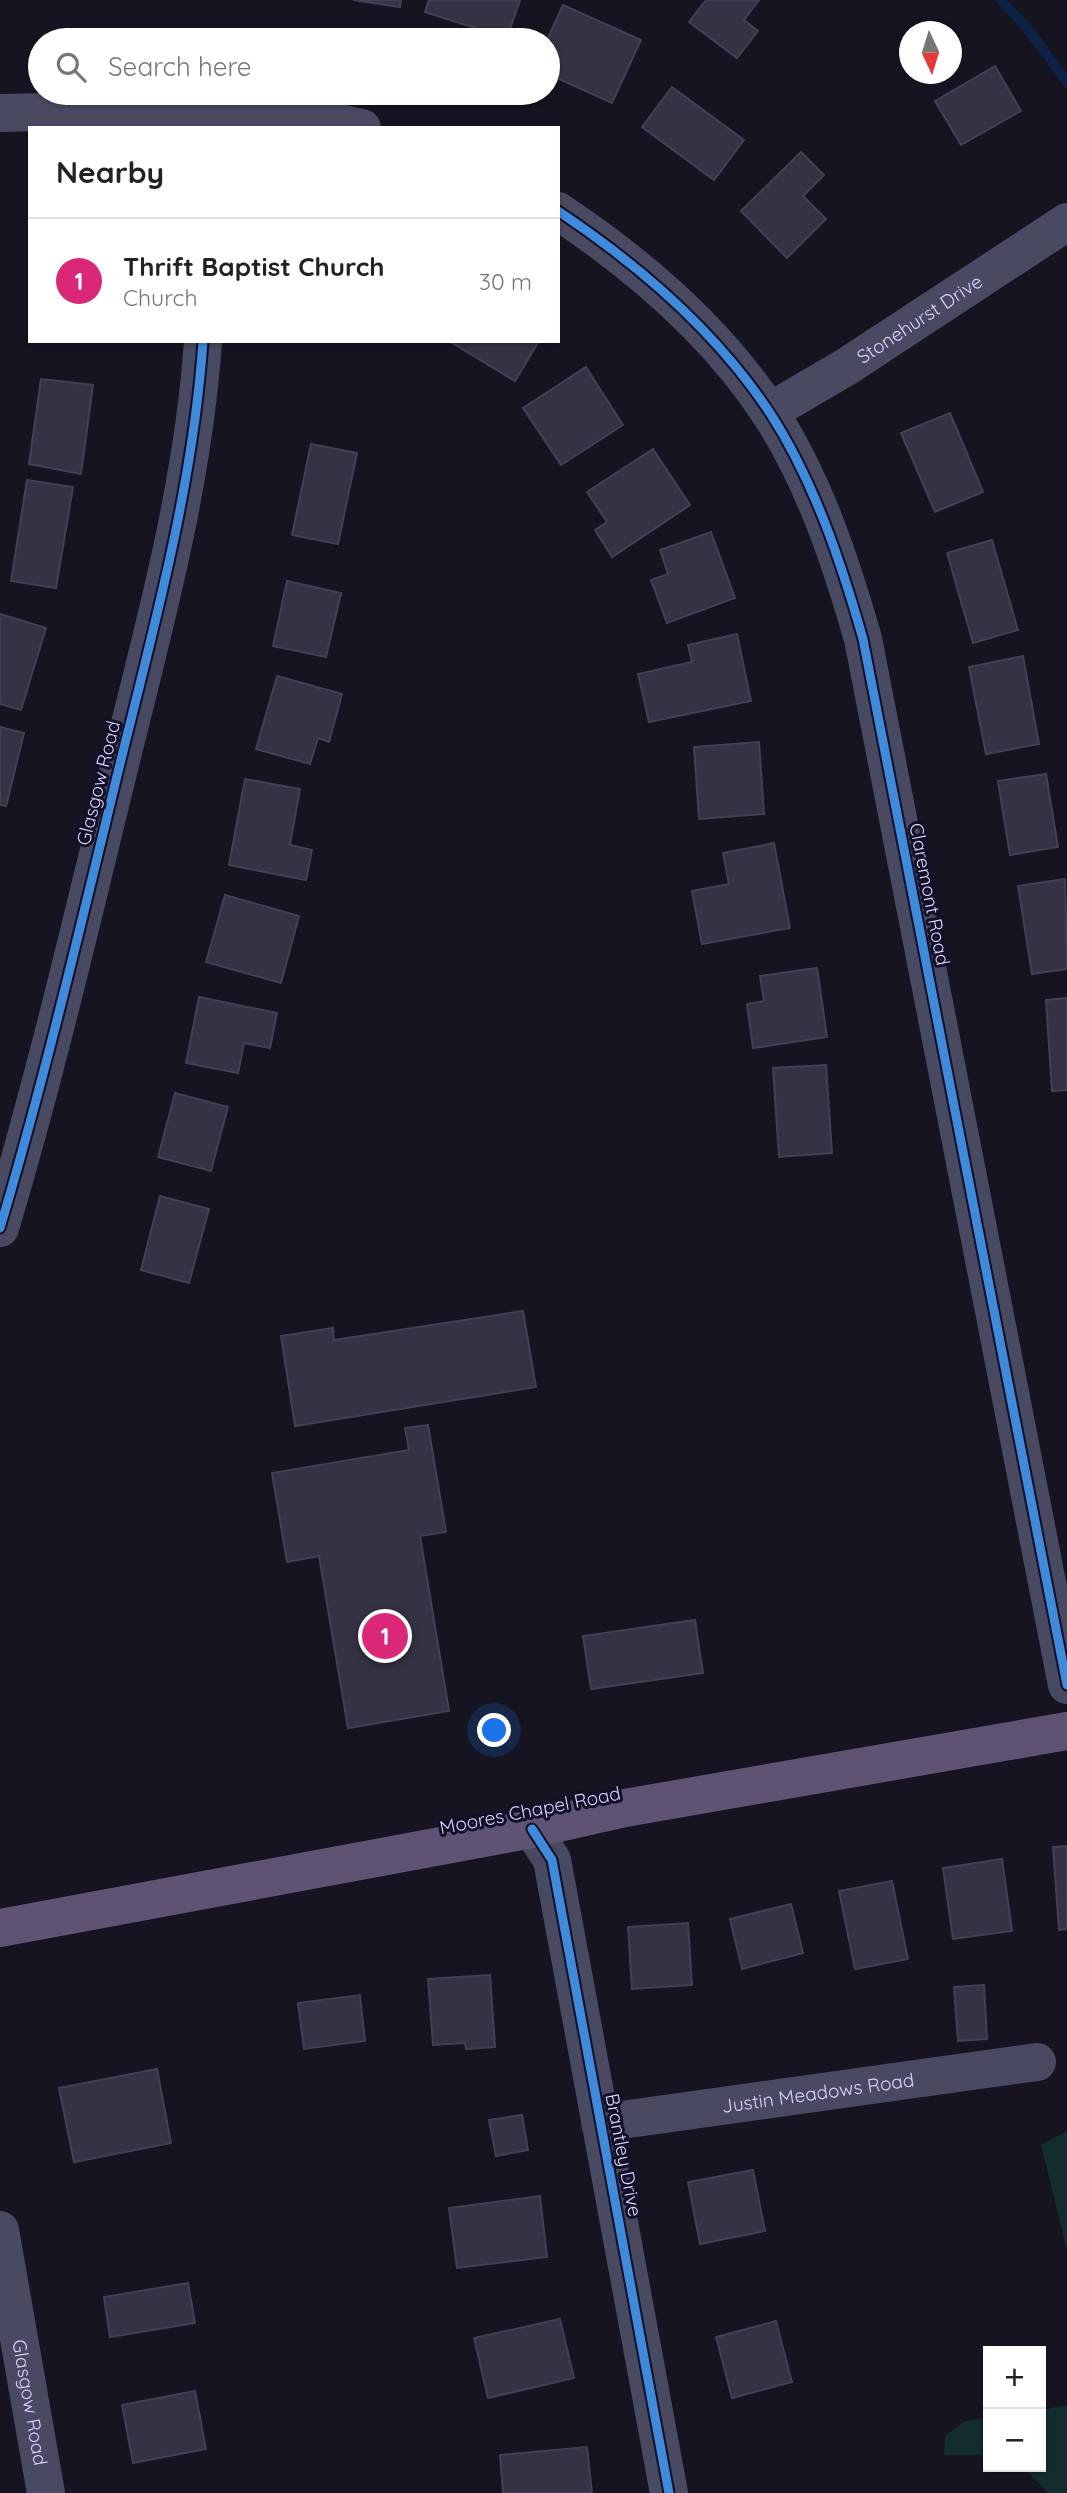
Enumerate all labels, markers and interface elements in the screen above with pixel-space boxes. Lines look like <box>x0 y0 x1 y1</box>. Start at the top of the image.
north arrow <box>899 21 962 84</box>
search box <box>28 28 560 105</box>
icon: search <box>52 48 90 86</box>
text: Search here <box>108 50 252 83</box>
text: Nearby <box>56 153 164 191</box>
text: Thrift Baptist Church <box>123 250 384 283</box>
text: 1 <box>75 267 83 296</box>
text: 30 m <box>479 267 532 296</box>
street label: Stonehurst Drive <box>852 269 987 369</box>
text: Church <box>123 283 198 312</box>
street label: Glasgow Road <box>71 718 125 848</box>
street label: Claremont Road <box>904 821 956 967</box>
pin: 1 <box>362 1610 408 1662</box>
your location <box>477 1713 511 1747</box>
street label: Moores Chapel Road <box>437 1781 623 1839</box>
street label: Justin Meadows Road <box>720 2067 916 2118</box>
street label: Brantley Drive <box>600 2091 648 2219</box>
street label: Glasgow Road <box>7 2337 53 2467</box>
map controls <box>983 2346 1046 2472</box>
button: + <box>983 2346 1046 2409</box>
button: − <box>983 2409 1046 2472</box>

